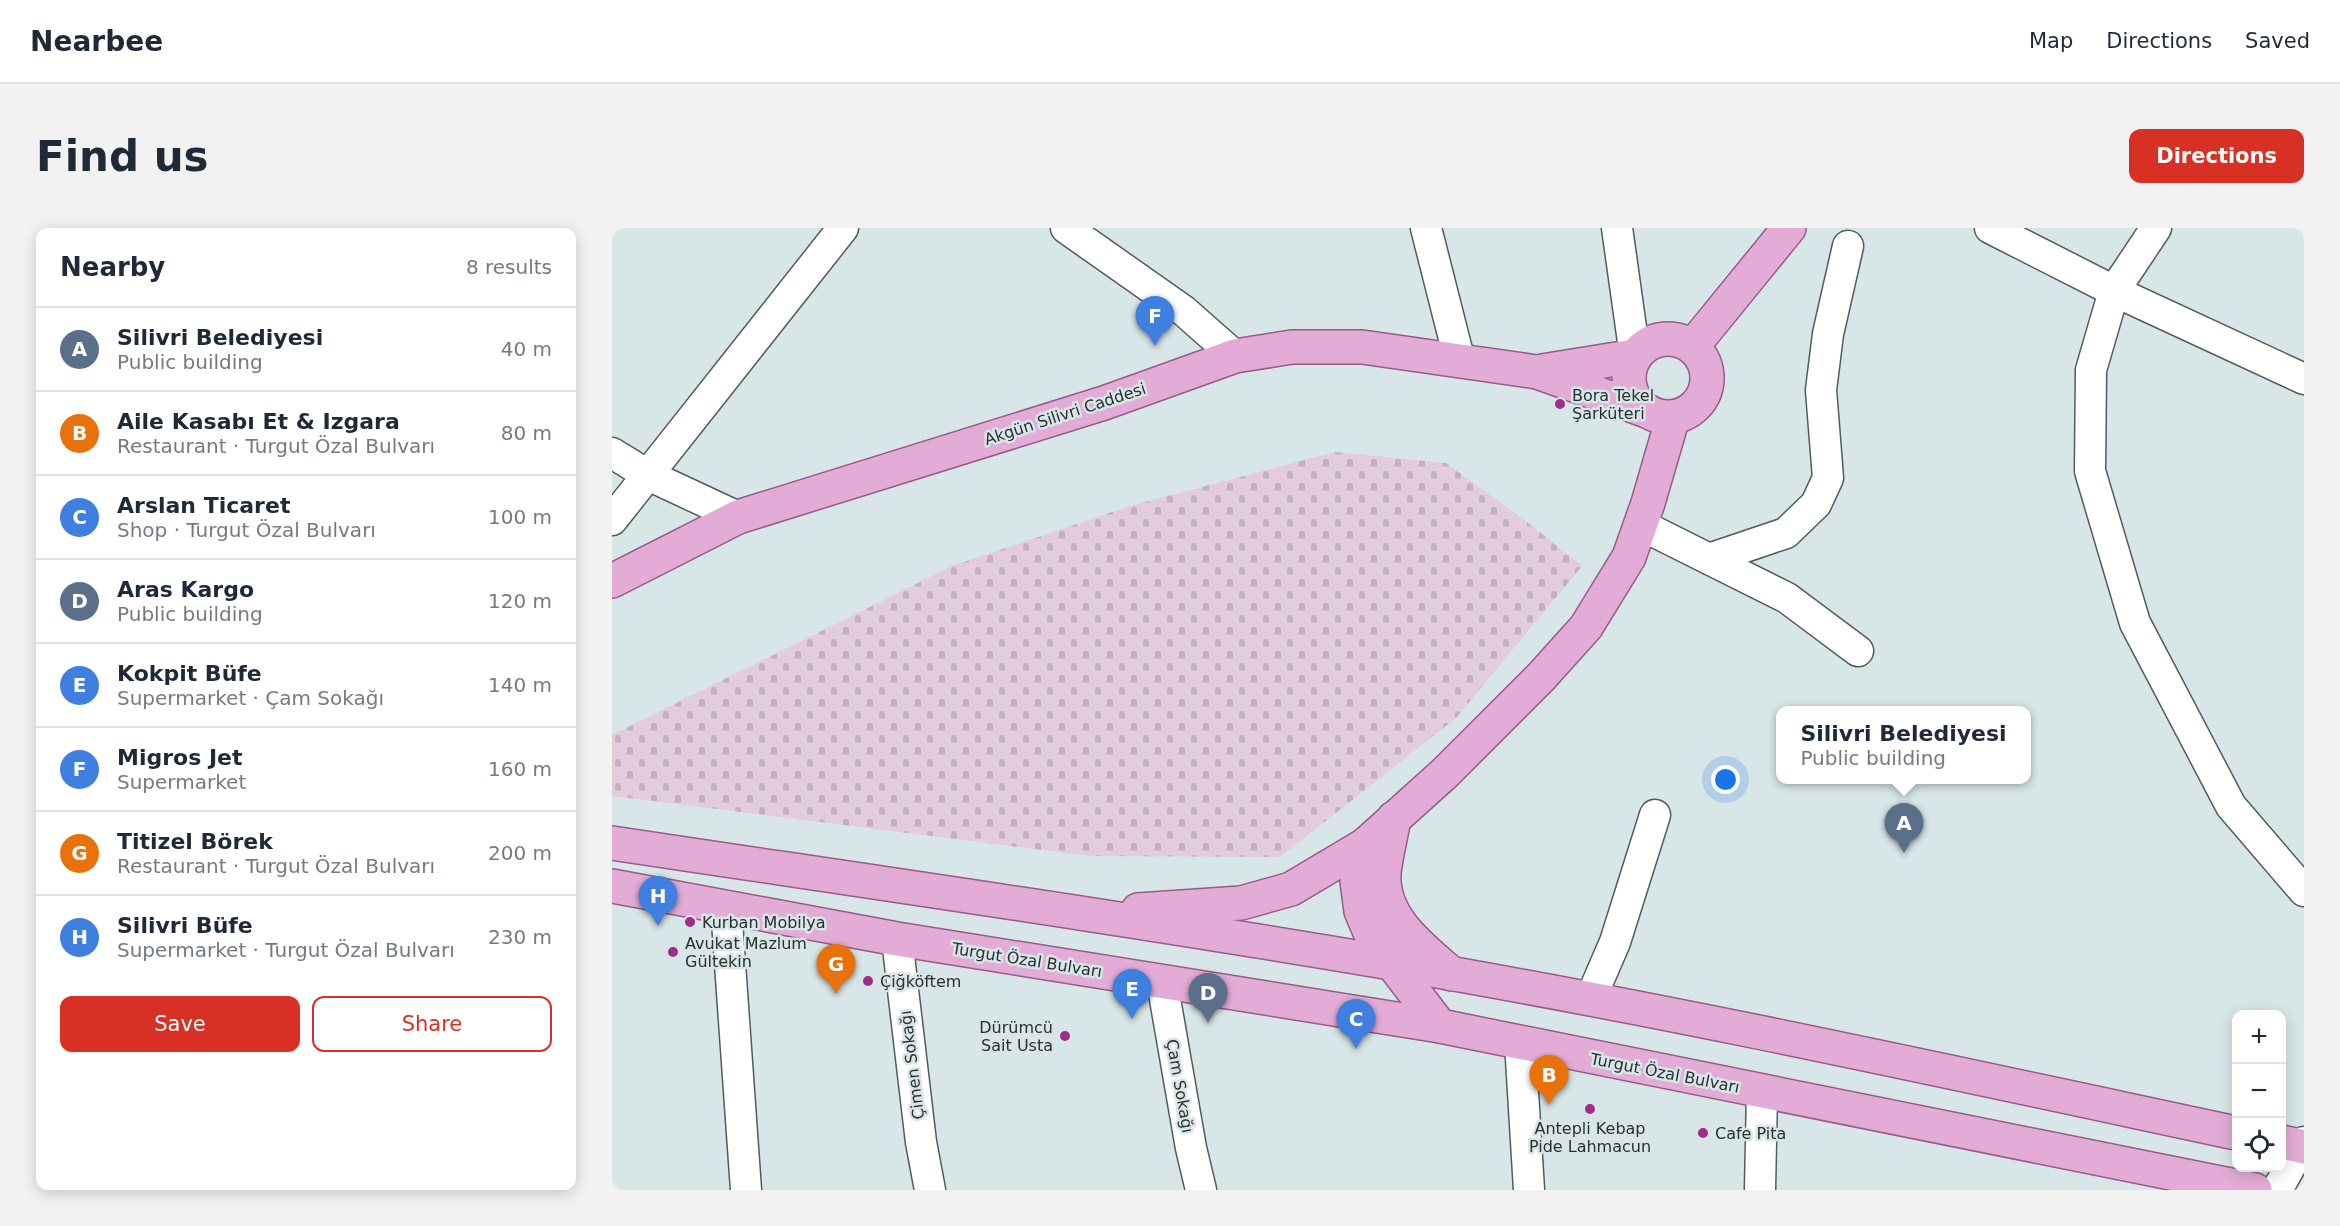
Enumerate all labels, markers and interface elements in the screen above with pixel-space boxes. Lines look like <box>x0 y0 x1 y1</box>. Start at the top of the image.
text: Nearbee <box>30 25 163 58</box>
text: Map <box>2029 29 2073 53</box>
text: Directions <box>2106 29 2212 53</box>
text: Saved <box>2245 29 2310 53</box>
button: Directions <box>2129 129 2304 183</box>
text: Find us <box>36 132 209 181</box>
text: Nearby <box>60 252 165 282</box>
text: 8 results <box>466 255 552 279</box>
pin: F <box>1136 296 1174 346</box>
text: Silivri Belediyesi <box>117 325 323 350</box>
text: A <box>72 337 87 361</box>
text: 40 m <box>501 337 552 361</box>
text: Public building <box>117 350 263 374</box>
street label: Akgün Silivri Caddesi <box>982 379 1148 449</box>
place label: Bora Tekel Şarküteri <box>1572 386 1654 423</box>
marker: Bora Tekel Şarküteri <box>1553 397 1567 411</box>
text: Aile Kasabı Et & Izgara <box>117 409 400 434</box>
text: B <box>72 421 87 445</box>
text: 80 m <box>501 421 552 445</box>
text: Restaurant · Turgut Özal Bulvarı <box>117 434 435 458</box>
text: Arslan Ticaret <box>117 493 290 518</box>
text: C <box>72 505 87 529</box>
text: 100 m <box>488 505 552 529</box>
text: Shop · Turgut Özal Bulvarı <box>117 518 376 542</box>
text: Aras Kargo <box>117 577 254 602</box>
text: D <box>71 589 88 613</box>
text: 120 m <box>488 589 552 613</box>
text: Public building <box>117 602 263 626</box>
text: Kokpit Büfe <box>117 661 262 686</box>
text: E <box>73 673 86 697</box>
text: 140 m <box>488 673 552 697</box>
text: Supermarket · Çam Sokağı <box>117 686 384 710</box>
popup <box>1776 706 2031 784</box>
text: Silivri Belediyesi <box>1800 721 2007 746</box>
text: Migros Jet <box>117 745 243 770</box>
text: Public building <box>1800 746 1946 770</box>
text: F <box>73 757 86 781</box>
text: 160 m <box>488 757 552 781</box>
your location <box>1711 765 1740 794</box>
text: Supermarket <box>117 770 246 794</box>
pin: A <box>1884 804 1924 853</box>
text: Titizel Börek <box>117 829 273 854</box>
text: G <box>71 841 88 865</box>
text: 200 m <box>488 841 552 865</box>
text: Restaurant · Turgut Özal Bulvarı <box>117 854 435 878</box>
pin: H <box>638 876 678 926</box>
text: Silivri Büfe <box>117 913 253 938</box>
place label: Kurban Mobilya <box>702 913 826 932</box>
marker: Kurban Mobilya <box>683 915 697 929</box>
text: H <box>71 925 88 949</box>
text: 230 m <box>488 925 552 949</box>
place label: Avukat Mazlum Gültekin <box>685 934 807 971</box>
text: Supermarket · Turgut Özal Bulvarı <box>117 938 455 962</box>
street label: Turgut Özal Bulvarı <box>950 939 1103 981</box>
pin: G <box>816 944 856 994</box>
marker: Avukat Mazlum Gültekin <box>666 945 680 959</box>
pin: E <box>1112 970 1152 1019</box>
place label: Çiğköftem <box>880 972 961 991</box>
marker: Çiğköftem <box>861 974 875 988</box>
pin: D <box>1188 974 1228 1023</box>
button: Save <box>60 996 300 1052</box>
button: Share <box>312 996 552 1052</box>
pin: C <box>1336 1000 1376 1049</box>
street label: Çimen Sokağı <box>896 1009 928 1121</box>
map controls <box>2232 1010 2286 1172</box>
button: + <box>2232 1010 2286 1064</box>
place label: Dürümcü Sait Usta <box>979 1018 1053 1055</box>
marker: Dürümcü Sait Usta <box>1058 1029 1072 1043</box>
street label: Çam Sokağı <box>1162 1038 1198 1134</box>
street label: Turgut Özal Bulvarı <box>1588 1049 1741 1097</box>
pin: B <box>1530 1056 1568 1105</box>
button: − <box>2232 1064 2286 1118</box>
marker: Antepli Kebap Pide Lahmacun <box>1583 1102 1597 1116</box>
button: locate <box>2232 1118 2286 1172</box>
place label: Antepli Kebap Pide Lahmacun <box>1529 1119 1651 1156</box>
place label: Cafe Pita <box>1715 1124 1786 1143</box>
marker: Cafe Pita <box>1696 1126 1710 1140</box>

